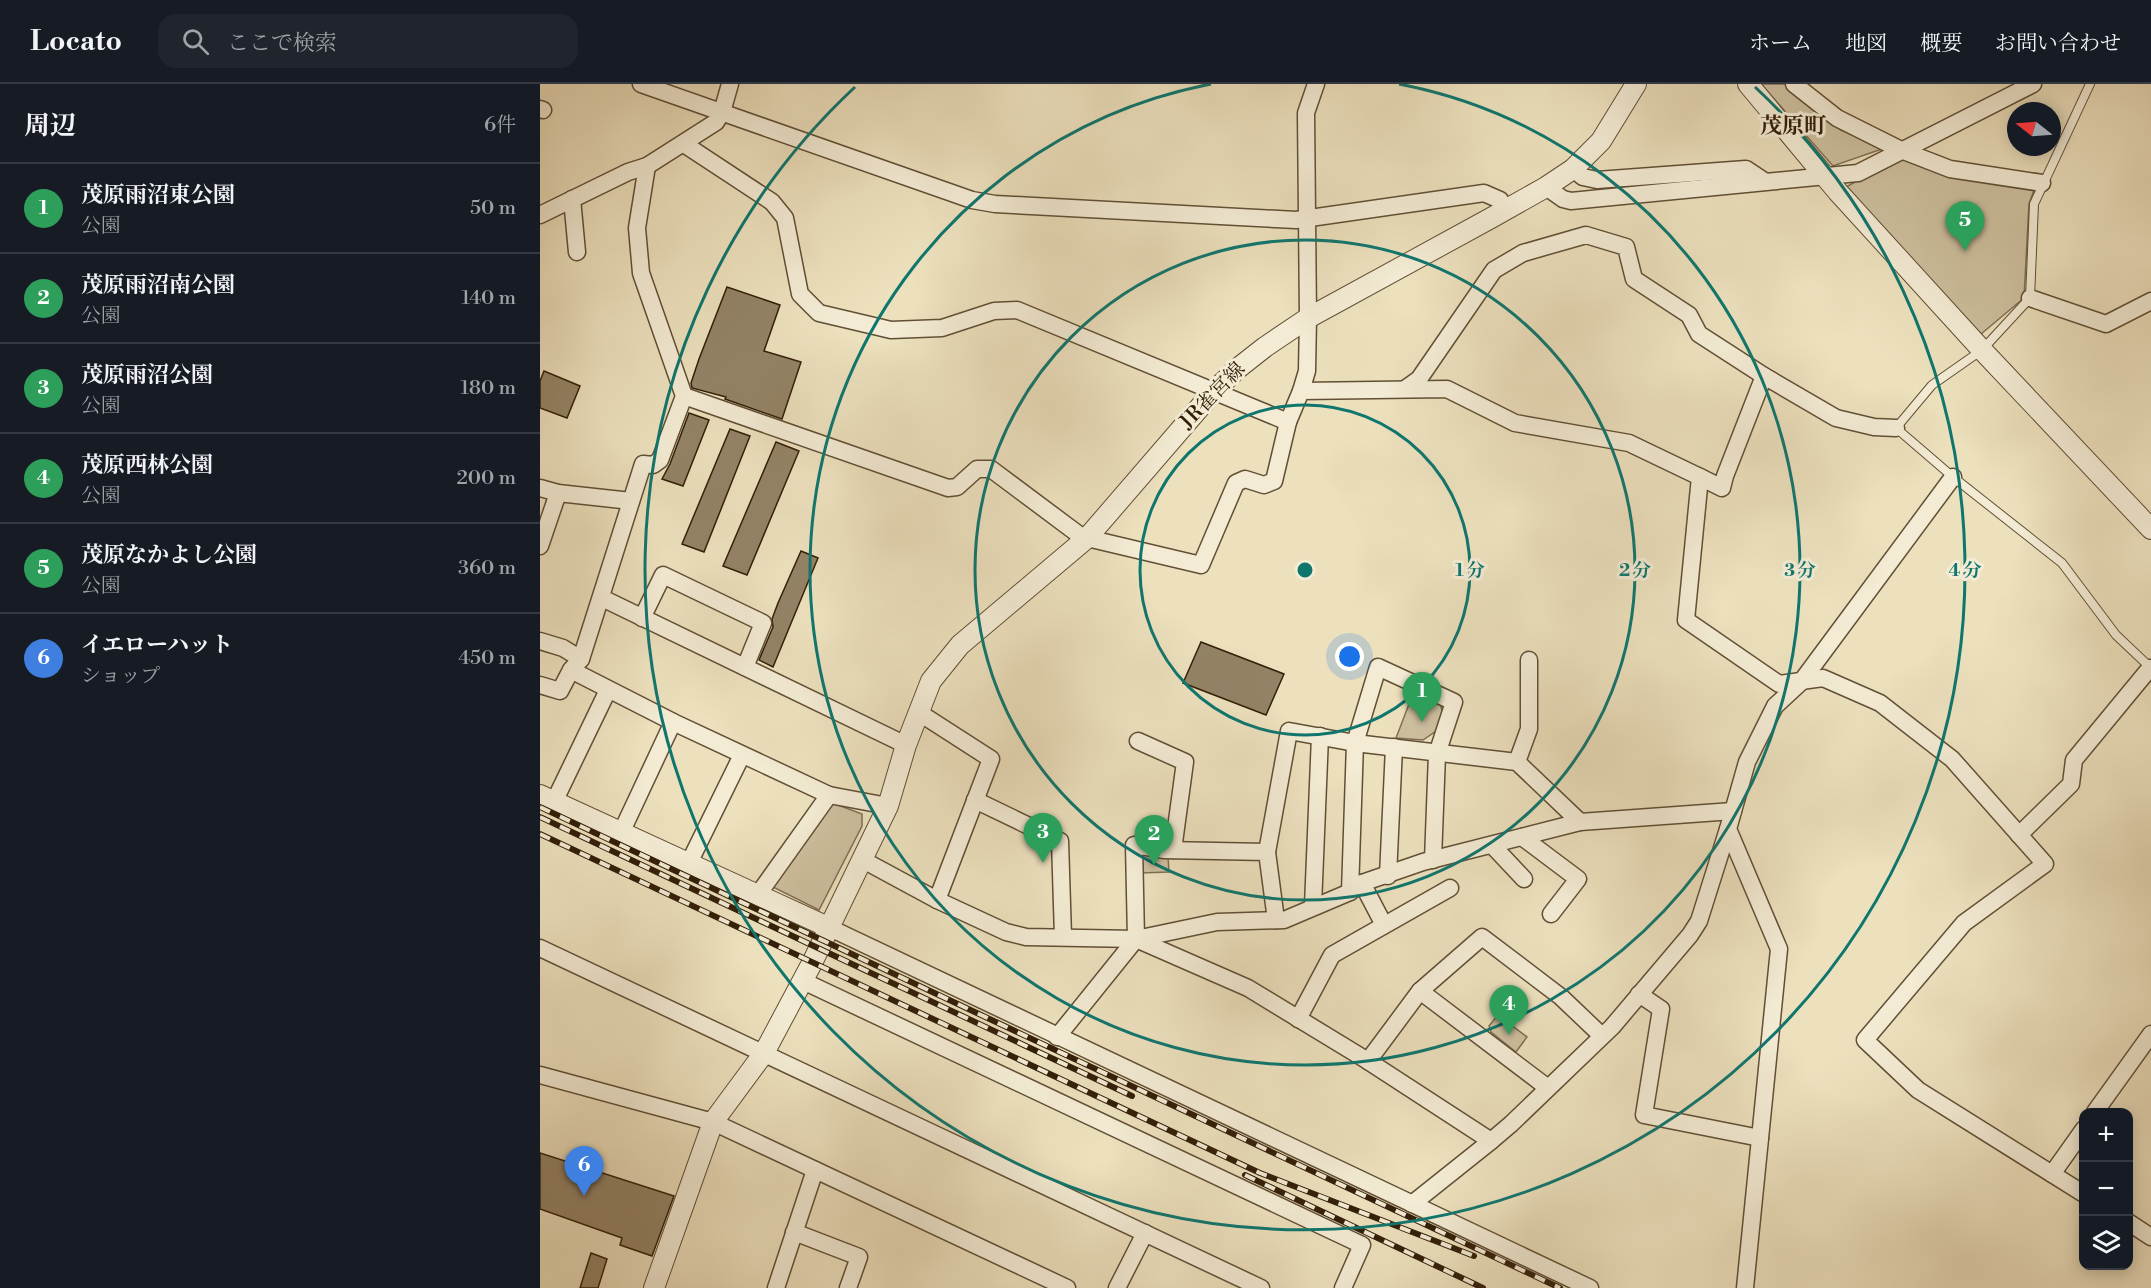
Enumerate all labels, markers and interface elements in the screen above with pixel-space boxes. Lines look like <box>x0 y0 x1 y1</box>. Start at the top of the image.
search box <box>158 14 578 68</box>
text: Locato <box>30 24 122 59</box>
icon: search <box>179 25 212 58</box>
text: ここで検索 <box>227 30 337 57</box>
text: ホーム <box>1749 31 1812 57</box>
text: 地図 <box>1845 31 1887 57</box>
text: 概要 <box>1920 31 1962 57</box>
text: お問い合わせ <box>1995 31 2121 57</box>
north arrow <box>2007 102 2061 156</box>
text: 周辺 <box>24 110 76 142</box>
text: 6件 <box>484 113 516 138</box>
district label: 茂原町 <box>1760 113 1826 140</box>
text: 茂原雨沼東公園 <box>81 182 235 209</box>
text: 1 <box>39 196 48 221</box>
text: 50 m <box>470 196 516 221</box>
pin: 5 <box>1946 202 1984 251</box>
text: 公園 <box>81 214 121 239</box>
text: 茂原雨沼南公園 <box>81 272 235 299</box>
text: 2 <box>37 286 50 311</box>
text: 140 m <box>461 286 516 311</box>
text: 公園 <box>81 304 121 329</box>
street label: JR雀宮線 <box>1174 357 1251 435</box>
text: 茂原雨沼公園 <box>81 362 213 389</box>
text: 3 <box>37 376 50 401</box>
text: 180 m <box>461 376 516 401</box>
text: 公園 <box>81 394 121 419</box>
text: 茂原西林公園 <box>81 452 213 479</box>
text: 4 <box>37 466 50 491</box>
text: 200 m <box>456 466 516 491</box>
text: 公園 <box>81 484 121 509</box>
text: 茂原なかよし公園 <box>81 542 257 569</box>
text: 5 <box>37 556 50 581</box>
text: 360 m <box>458 556 516 581</box>
text: 1 分 <box>1455 559 1485 582</box>
text: 2 分 <box>1619 559 1651 582</box>
text: 3 分 <box>1784 559 1816 582</box>
text: 4 分 <box>1949 559 1981 582</box>
centre of rings <box>1295 560 1315 580</box>
text: 公園 <box>81 574 121 599</box>
text: イエローハット <box>81 632 233 659</box>
your location <box>1335 642 1364 671</box>
text: 6 <box>37 646 50 671</box>
text: 450 m <box>458 646 516 671</box>
text: ショップ <box>81 664 161 689</box>
pin: 1 <box>1402 672 1442 722</box>
pin: 3 <box>1024 814 1062 863</box>
pin: 2 <box>1134 816 1174 865</box>
pin: 4 <box>1490 986 1528 1035</box>
map controls <box>2079 1108 2133 1270</box>
button: + <box>2079 1108 2133 1162</box>
pin: 6 <box>564 1146 603 1196</box>
button: − <box>2079 1162 2133 1216</box>
button: layers <box>2079 1216 2133 1270</box>

